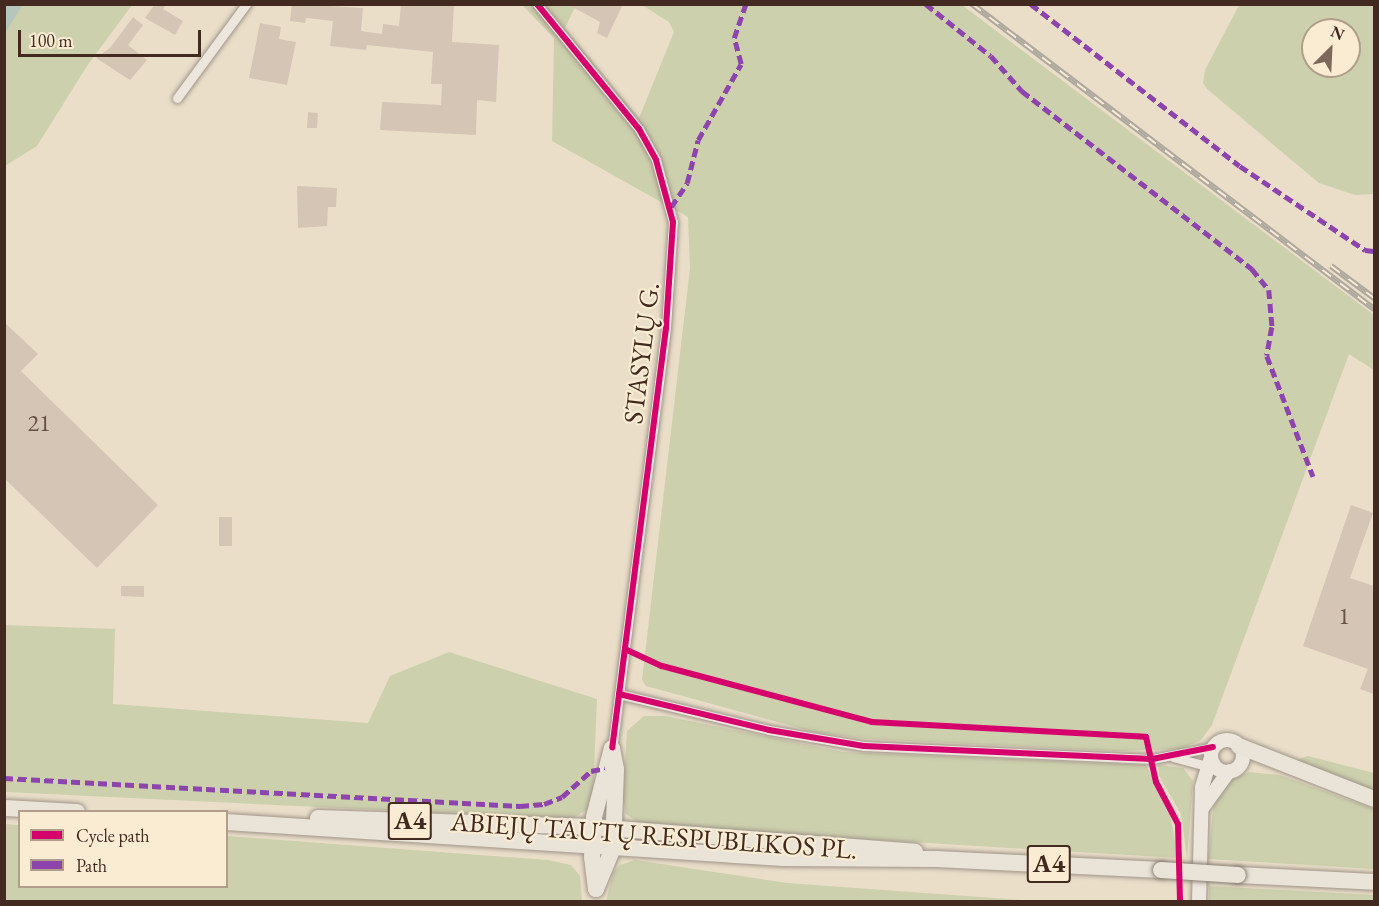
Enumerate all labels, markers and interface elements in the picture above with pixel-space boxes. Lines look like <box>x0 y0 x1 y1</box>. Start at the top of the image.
scale bar <box>21 18 204 56</box>
north arrow <box>1301 18 1361 78</box>
text: N <box>1328 21 1348 45</box>
text: 100 m <box>29 29 73 52</box>
street label: STASYLŲ G. <box>616 280 666 426</box>
house number: 21 <box>27 409 51 437</box>
house number: 1 <box>1338 602 1350 630</box>
road number: A4 <box>388 798 432 844</box>
street label: ABIEJŲ TAUTŲ RESPUBLIKOS PL. <box>449 805 859 865</box>
legend <box>18 810 228 888</box>
text: Cycle path <box>76 824 150 847</box>
road number: A4 <box>1026 841 1072 887</box>
text: Path <box>76 854 107 877</box>

